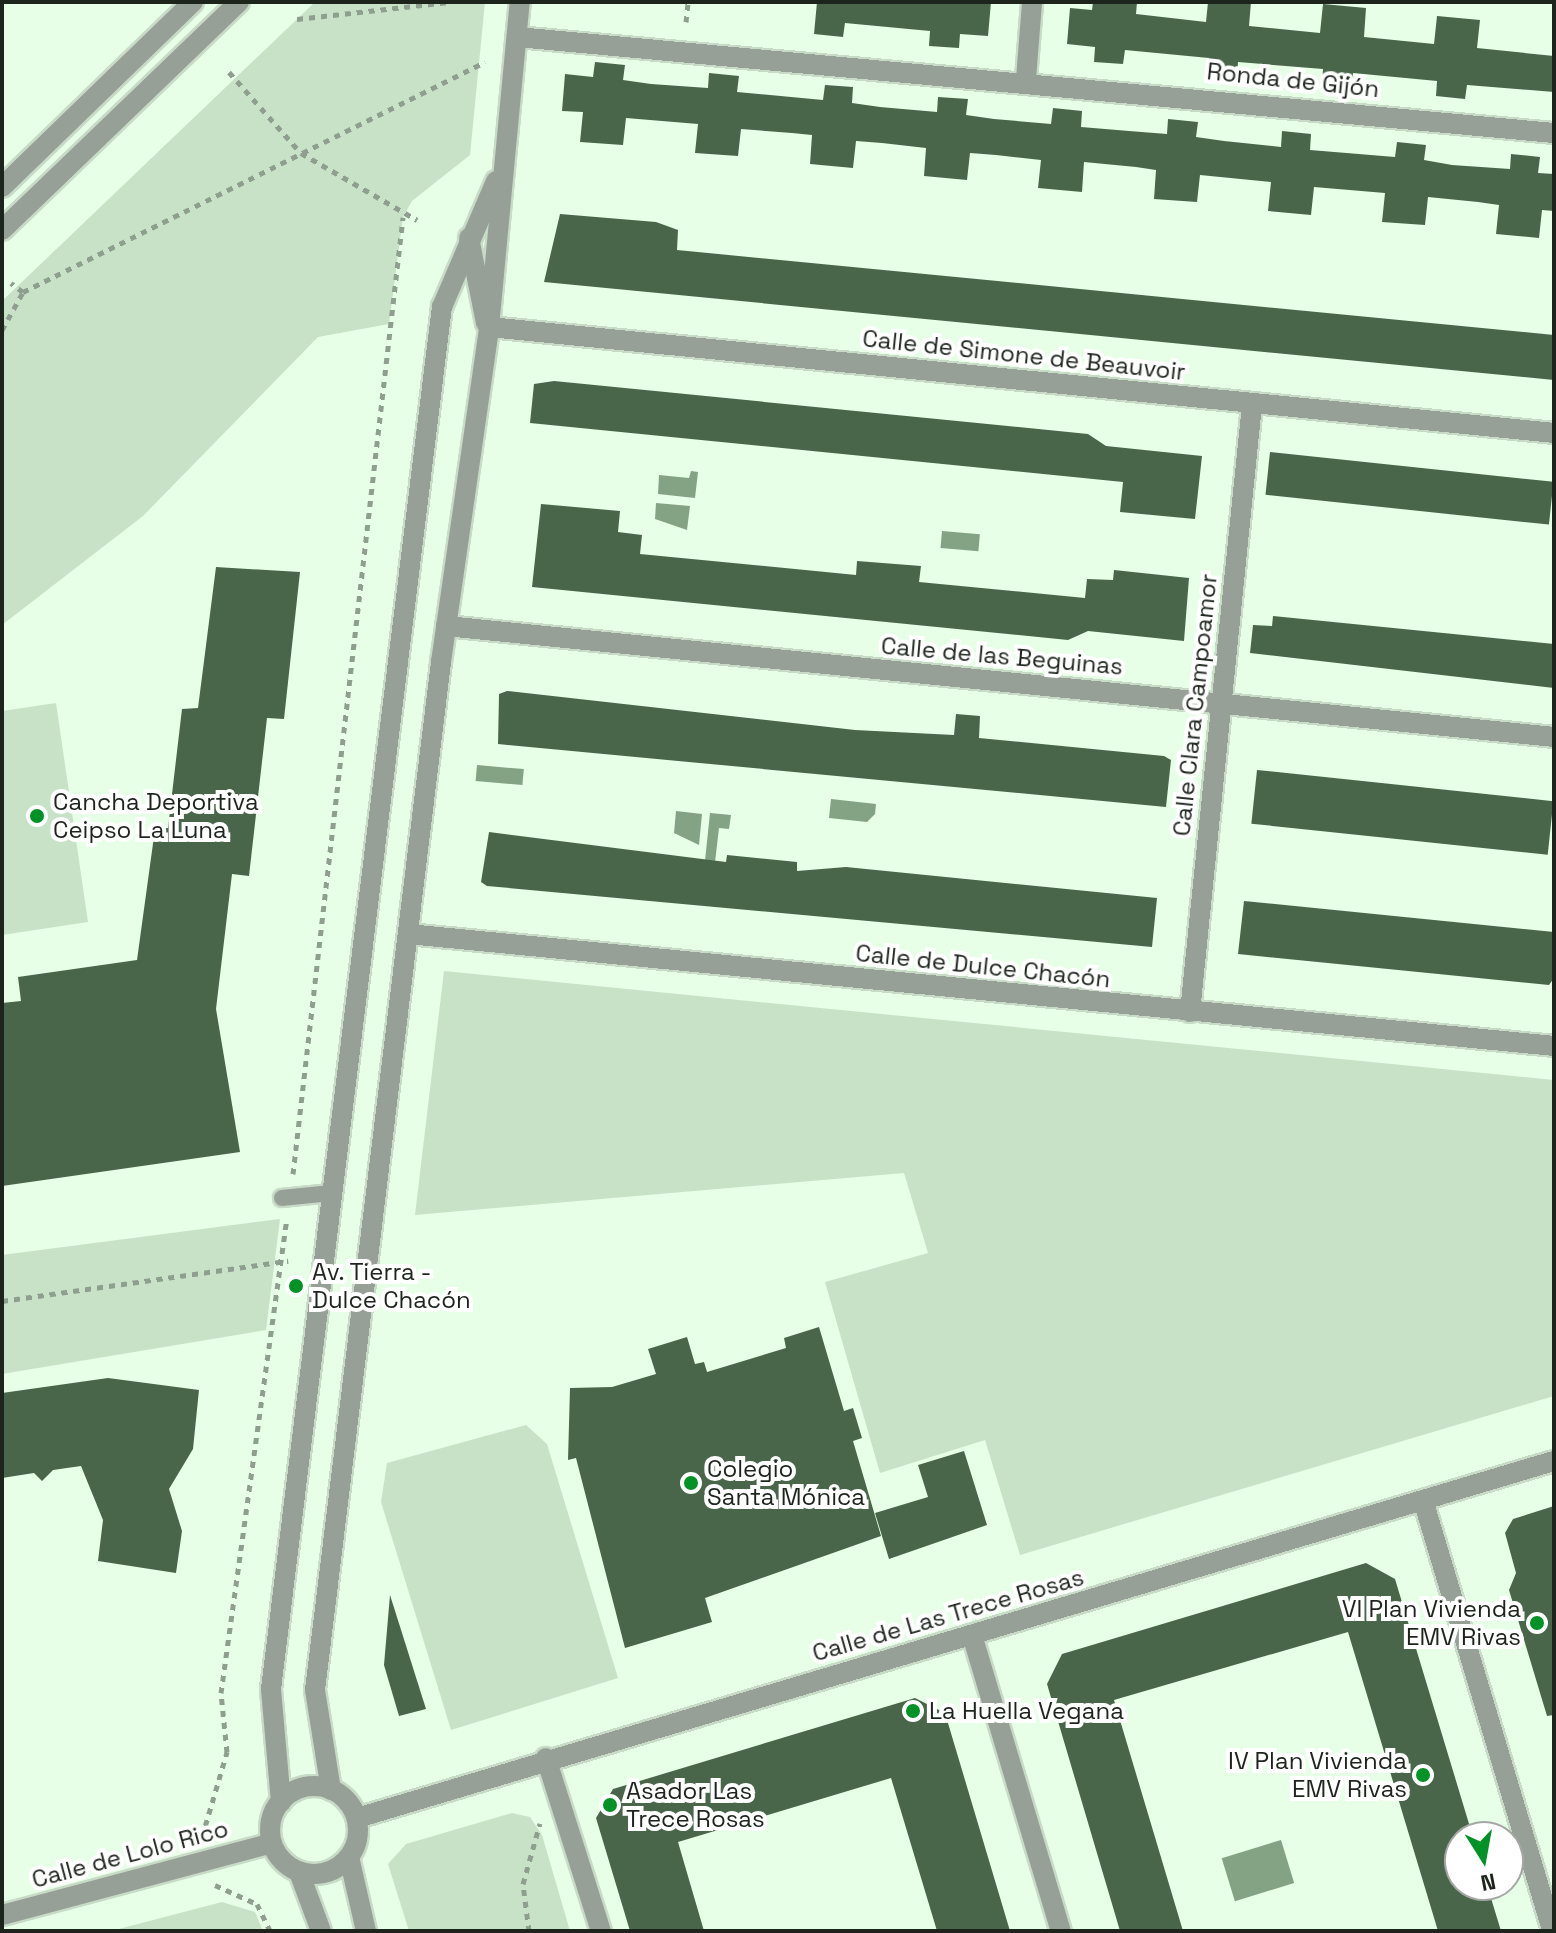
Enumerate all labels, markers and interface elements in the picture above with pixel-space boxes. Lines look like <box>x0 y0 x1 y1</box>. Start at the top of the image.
street label: Ronda de Gijón <box>1205 57 1381 103</box>
street label: Calle de Simone de Beauvoir <box>861 324 1187 386</box>
street label: Calle Clara Campoamor <box>1167 572 1223 838</box>
street label: Calle de las Beguinas <box>880 631 1124 681</box>
place label: Cancha Deportiva Ceipso La Luna <box>53 788 259 844</box>
marker: Cancha Deportiva Ceipso La Luna <box>28 807 46 825</box>
street label: Calle de Dulce Chacón <box>854 938 1112 994</box>
place label: Av. Tierra - Dulce Chacón <box>312 1258 471 1314</box>
marker: Av. Tierra - Dulce Chacón <box>287 1277 305 1295</box>
place label: Colegio Santa Mónica <box>707 1455 865 1511</box>
marker: Colegio Santa Mónica <box>682 1474 700 1492</box>
street label: Calle de Las Trece Rosas <box>809 1562 1087 1668</box>
place label: VI Plan Vivienda EMV Rivas <box>1341 1595 1521 1651</box>
marker: VI Plan Vivienda EMV Rivas <box>1528 1614 1546 1632</box>
place label: La Huella Vegana <box>929 1697 1124 1725</box>
marker: La Huella Vegana <box>904 1702 922 1720</box>
place label: IV Plan Vivienda EMV Rivas <box>1227 1747 1407 1803</box>
marker: IV Plan Vivienda EMV Rivas <box>1414 1766 1432 1784</box>
place label: Asador Las Trece Rosas <box>626 1777 765 1833</box>
marker: Asador Las Trece Rosas <box>601 1796 619 1814</box>
street label: Calle de Lolo Rico <box>29 1814 231 1894</box>
north arrow <box>1444 1821 1524 1901</box>
text: N <box>1478 1867 1498 1898</box>

